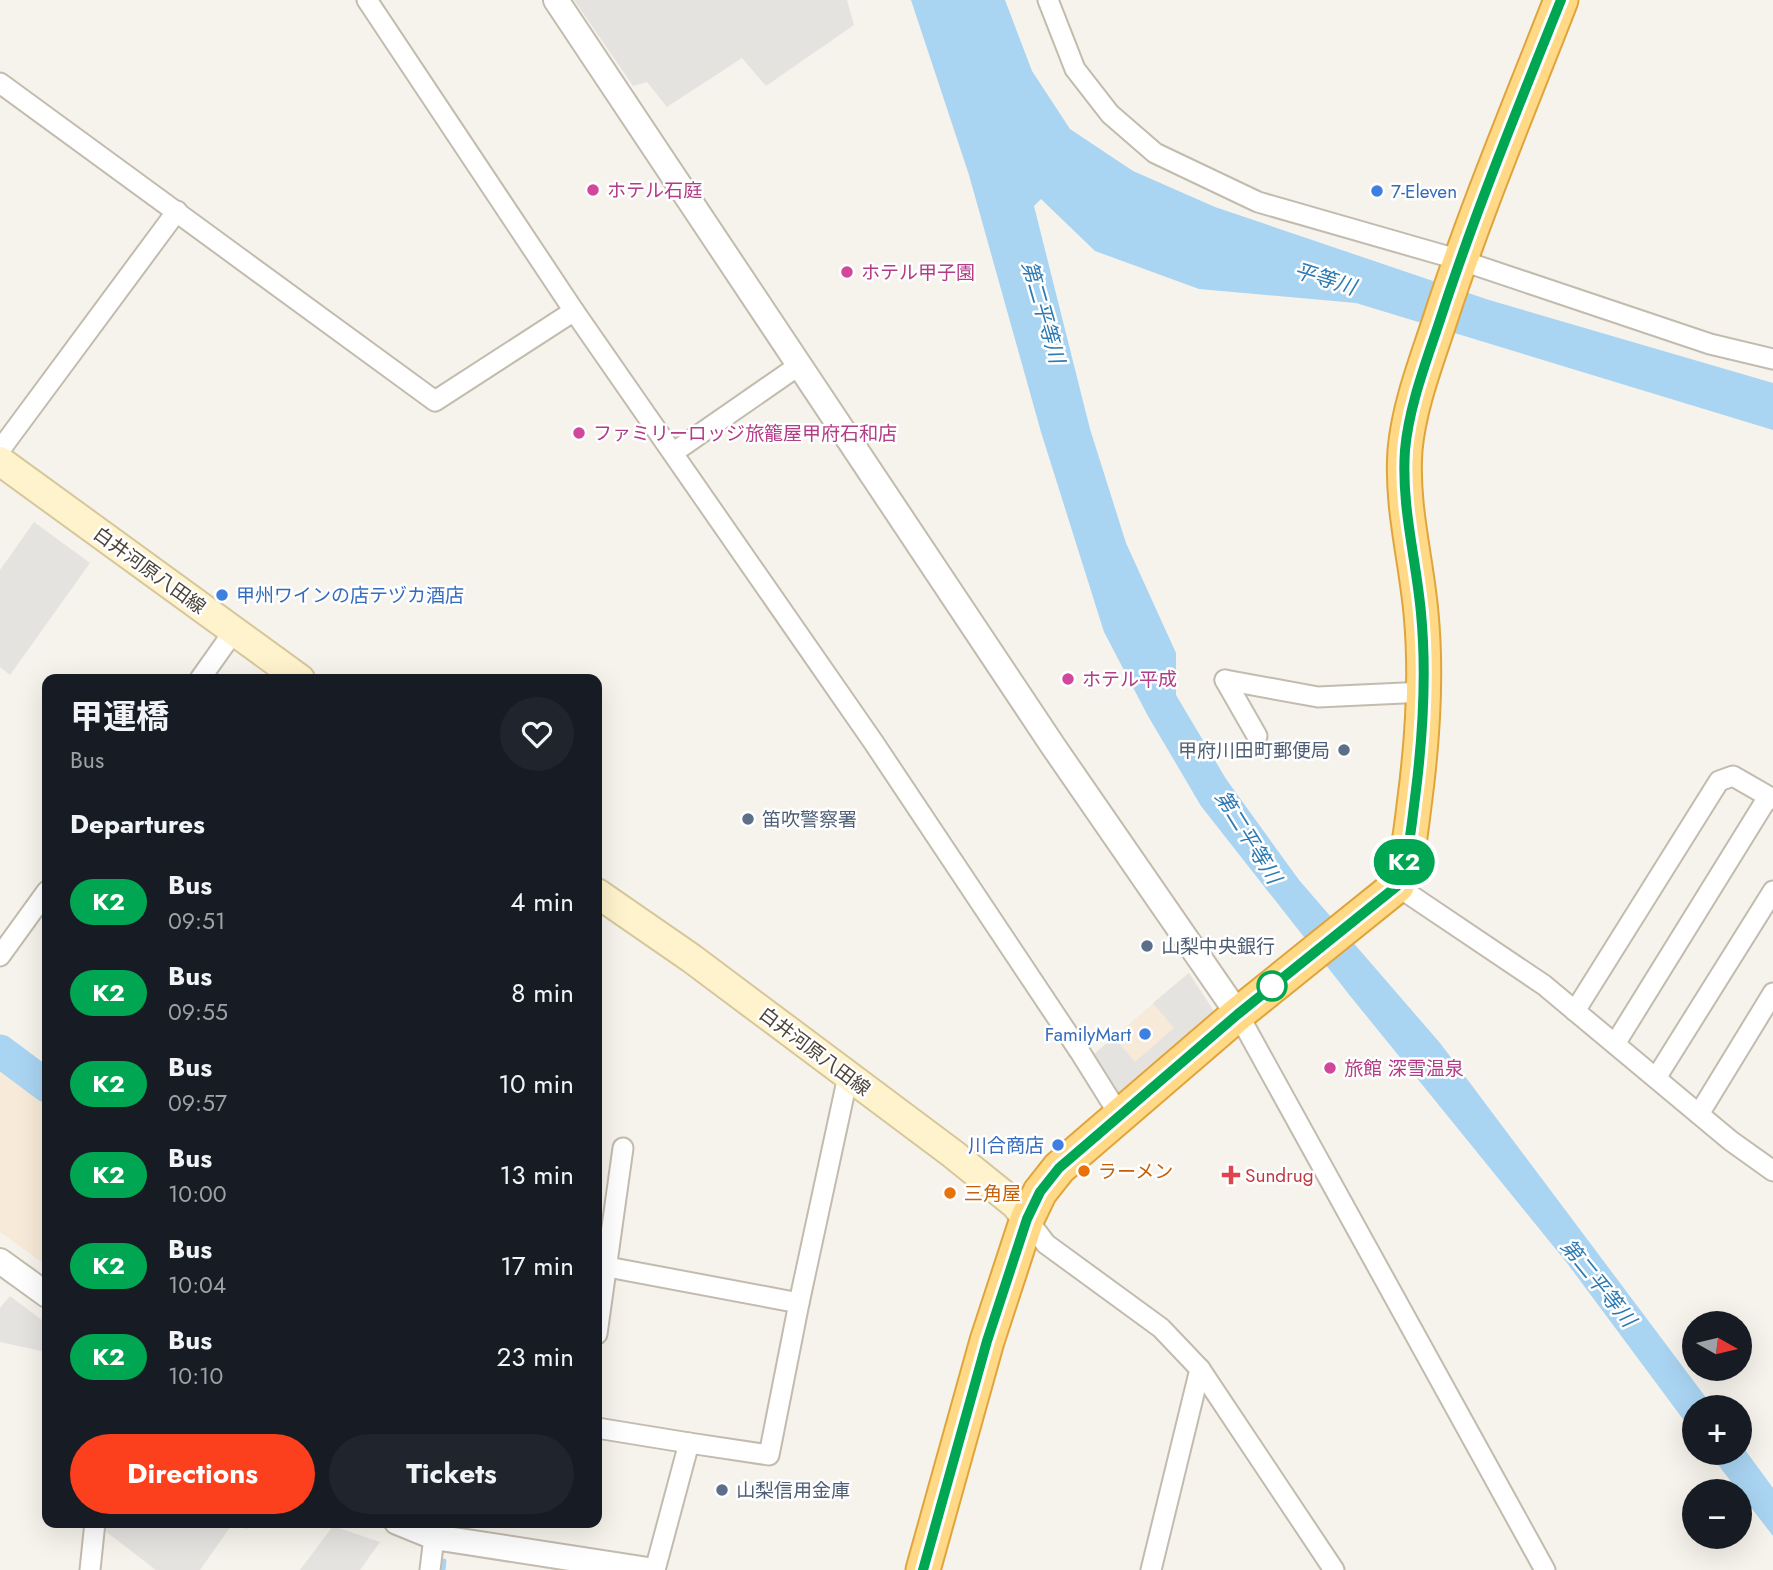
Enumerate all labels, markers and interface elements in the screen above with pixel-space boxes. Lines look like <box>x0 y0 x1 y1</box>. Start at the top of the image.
place label: ホテル石庭 <box>607 177 702 204</box>
place label: 7-Eleven <box>1391 178 1457 205</box>
marker: ホテル石庭 <box>585 182 601 198</box>
marker: 7-Eleven <box>1369 183 1385 199</box>
water label: 平等川 <box>1290 255 1361 303</box>
water label: 第二平等川 <box>1014 257 1072 369</box>
place label: ホテル甲子園 <box>861 259 975 286</box>
marker: ホテル甲子園 <box>839 264 855 280</box>
place label: ファミリーロッジ旅籠屋甲府石和店 <box>593 420 897 447</box>
marker: ファミリーロッジ旅籠屋甲府石和店 <box>571 425 587 441</box>
street label: 白井河原八田線 <box>88 520 211 620</box>
place label: 甲州ワインの店テヅカ酒店 <box>236 582 464 609</box>
marker: 甲州ワインの店テヅカ酒店 <box>214 587 230 603</box>
place label: ホテル平成 <box>1082 666 1177 693</box>
marker: ホテル平成 <box>1060 671 1076 687</box>
text: 甲運橋 <box>70 693 169 740</box>
button: heart <box>500 697 574 771</box>
place label: 甲府川田町郵便局 <box>1178 737 1330 764</box>
marker: 甲府川田町郵便局 <box>1336 742 1352 758</box>
text: Bus <box>70 743 104 777</box>
water label: 第二平等川 <box>1207 785 1290 891</box>
text: Departures <box>70 805 205 843</box>
place label: 笛吹警察署 <box>762 806 857 833</box>
marker: 笛吹警察署 <box>740 811 756 827</box>
line badge: K2 <box>1372 839 1436 885</box>
text: K2 <box>1388 844 1420 879</box>
text: Bus <box>168 866 212 904</box>
text: 4 min <box>510 883 574 921</box>
text: K2 <box>92 884 125 919</box>
text: 09:51 <box>168 904 225 938</box>
place label: 山梨中央銀行 <box>1161 933 1275 960</box>
marker: 山梨中央銀行 <box>1139 938 1155 954</box>
text: Bus <box>168 957 212 995</box>
unlabelled marker <box>1257 971 1287 1001</box>
text: 8 min <box>511 974 574 1012</box>
text: K2 <box>92 975 125 1010</box>
text: 09:55 <box>168 995 228 1029</box>
street label: 白井河原八田線 <box>753 1001 876 1102</box>
place label: FamilyMart <box>1045 1021 1131 1048</box>
marker: FamilyMart <box>1137 1026 1153 1042</box>
text: Bus <box>168 1048 212 1086</box>
place label: 旅館 深雪温泉 <box>1344 1055 1464 1082</box>
marker: 旅館 深雪温泉 <box>1322 1060 1338 1076</box>
text: 10 min <box>498 1065 574 1103</box>
text: K2 <box>92 1066 125 1101</box>
text: 09:57 <box>168 1086 227 1120</box>
place label: 川合商店 <box>968 1132 1044 1159</box>
marker: 川合商店 <box>1050 1137 1066 1153</box>
text: Bus <box>168 1139 212 1177</box>
text: 13 min <box>500 1156 574 1194</box>
text: K2 <box>92 1157 125 1192</box>
place label: ラーメン <box>1098 1158 1173 1185</box>
place label: Sundrug <box>1245 1162 1314 1189</box>
marker: ラーメン <box>1076 1163 1092 1179</box>
marker: Sundrug <box>1223 1167 1239 1183</box>
text: 10:00 <box>168 1177 227 1211</box>
place label: 三角屋 <box>964 1180 1021 1207</box>
marker: 三角屋 <box>942 1185 958 1201</box>
text: Bus <box>168 1230 212 1268</box>
water label: 第二平等川 <box>1553 1233 1644 1335</box>
text: 17 min <box>500 1247 574 1285</box>
text: K2 <box>92 1248 125 1283</box>
text: 10:04 <box>168 1268 226 1302</box>
north arrow <box>1682 1311 1752 1381</box>
map controls <box>1682 1311 1752 1549</box>
text: Bus <box>168 1321 212 1359</box>
text: 23 min <box>497 1338 574 1376</box>
text: K2 <box>92 1339 125 1374</box>
text: 10:10 <box>168 1359 223 1393</box>
button: + <box>1682 1395 1752 1465</box>
button: Directions <box>70 1434 315 1514</box>
button: Tickets <box>329 1434 574 1514</box>
place label: 山梨信用金庫 <box>736 1477 850 1504</box>
button: − <box>1682 1479 1752 1549</box>
marker: 山梨信用金庫 <box>714 1482 730 1498</box>

